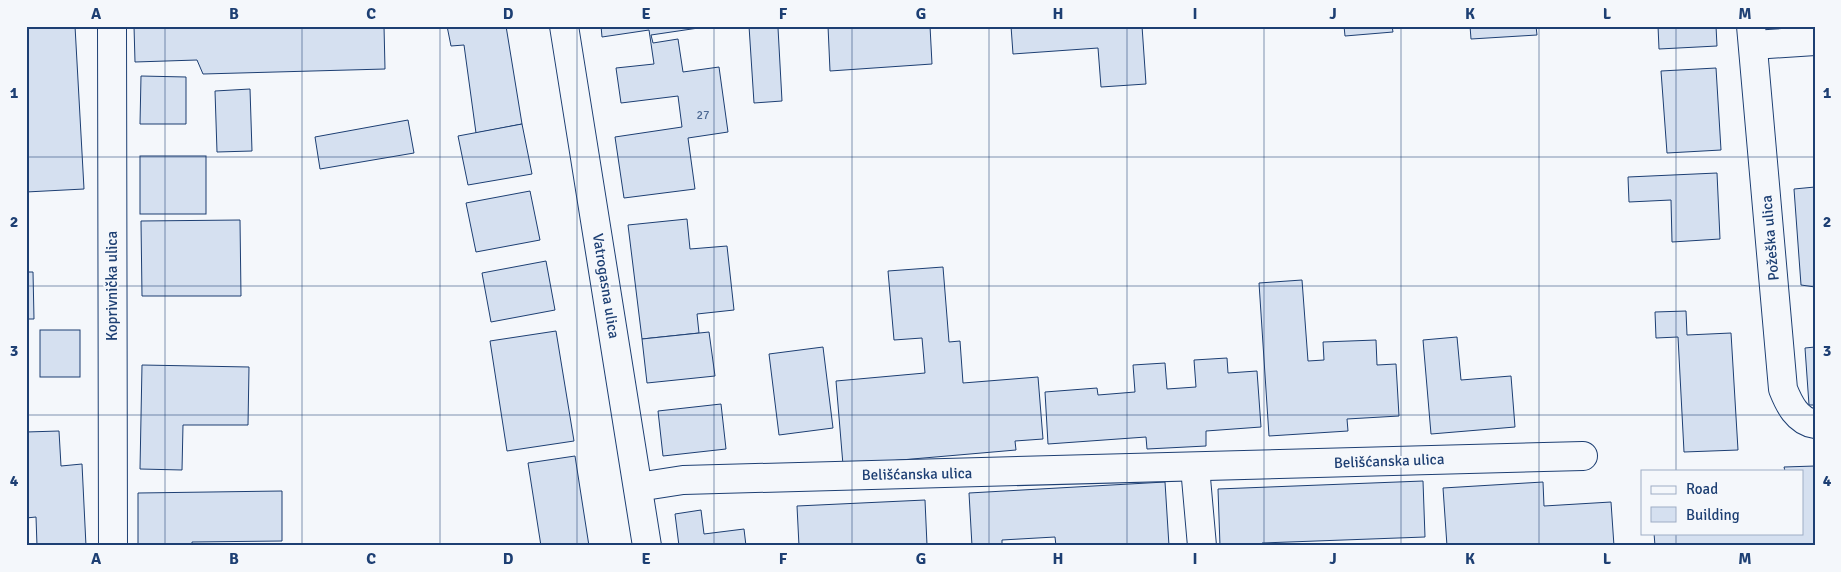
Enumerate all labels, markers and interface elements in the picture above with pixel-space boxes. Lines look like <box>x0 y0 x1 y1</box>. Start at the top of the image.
text: A <box>91 4 102 24</box>
text: B <box>229 4 239 24</box>
text: C <box>366 4 376 24</box>
text: D <box>503 4 514 24</box>
text: E <box>641 4 651 24</box>
text: F <box>779 4 788 24</box>
text: G <box>916 4 926 24</box>
text: H <box>1053 4 1063 24</box>
text: I <box>1192 4 1198 24</box>
text: J <box>1329 4 1337 24</box>
text: K <box>1465 4 1475 24</box>
text: L <box>1603 4 1612 24</box>
text: M <box>1738 4 1752 24</box>
text: 1 <box>10 83 19 103</box>
text: 1 <box>1823 83 1832 103</box>
house number: 27 <box>697 108 709 123</box>
street label: Požeška ulica <box>1757 194 1783 282</box>
text: 2 <box>10 212 18 232</box>
text: 2 <box>1823 212 1831 232</box>
street label: Koprivnička ulica <box>103 231 121 341</box>
street label: Vatrogasna ulica <box>589 232 623 340</box>
text: 3 <box>10 341 18 361</box>
text: 3 <box>1823 341 1831 361</box>
street label: Belišćanska ulica <box>1333 450 1445 472</box>
street label: Belišćanska ulica <box>862 464 972 484</box>
legend <box>1641 470 1804 534</box>
text: 4 <box>10 471 19 491</box>
text: 4 <box>1823 471 1832 491</box>
text: Road <box>1686 480 1718 498</box>
text: Building <box>1686 506 1740 524</box>
text: A <box>91 549 102 569</box>
text: B <box>229 549 239 569</box>
text: C <box>366 549 376 569</box>
text: D <box>503 549 514 569</box>
text: E <box>641 549 651 569</box>
text: F <box>779 549 788 569</box>
text: G <box>916 549 926 569</box>
text: H <box>1053 549 1063 569</box>
text: I <box>1192 549 1198 569</box>
text: J <box>1329 549 1337 569</box>
text: K <box>1465 549 1475 569</box>
text: L <box>1603 549 1612 569</box>
text: M <box>1738 549 1752 569</box>

